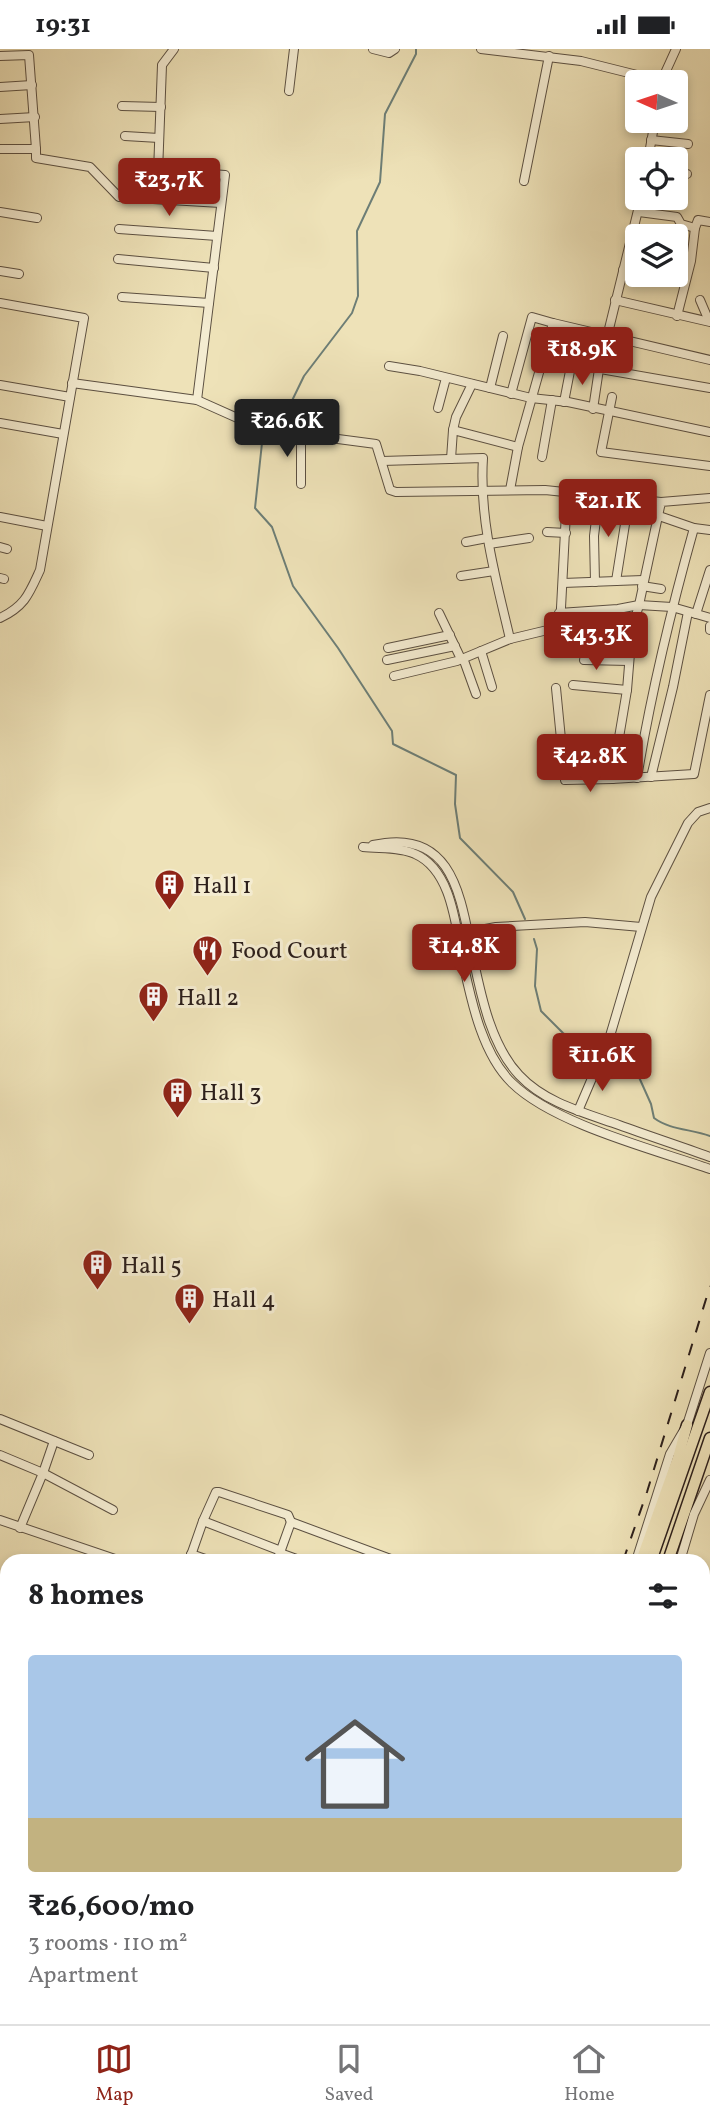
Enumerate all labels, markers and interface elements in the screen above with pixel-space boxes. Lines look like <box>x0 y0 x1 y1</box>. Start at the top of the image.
text: 19:31 <box>35 7 91 43</box>
north arrow <box>625 70 688 133</box>
map controls <box>625 70 688 287</box>
button: locate <box>625 147 688 210</box>
pin: ₹23.7K <box>112 159 226 218</box>
text: ₹23.7K <box>134 165 204 197</box>
button: layers <box>625 224 688 287</box>
pin: ₹18.9K <box>525 327 639 387</box>
text: ₹18.9K <box>547 334 617 366</box>
pin: ₹26.6K <box>230 399 344 459</box>
text: ₹26.6K <box>250 406 324 438</box>
pin: ₹21.1K <box>551 479 665 539</box>
text: ₹21.1K <box>575 486 641 518</box>
pin: ₹43.3K <box>539 613 653 672</box>
text: ₹43.3K <box>560 619 632 651</box>
pin: ₹42.8K <box>533 735 647 794</box>
text: ₹42.8K <box>553 741 627 773</box>
building icon: Hall 1 <box>153 868 187 912</box>
place label: Hall 1 <box>193 870 252 904</box>
pin: ₹14.8K <box>407 925 521 984</box>
text: ₹14.8K <box>428 931 500 963</box>
restaurant icon: Food Court <box>191 933 225 977</box>
place label: Food Court <box>231 935 348 969</box>
building icon: Hall 2 <box>137 980 171 1024</box>
place label: Hall 2 <box>177 982 239 1016</box>
pin: ₹11.6K <box>545 1033 659 1093</box>
text: ₹11.6K <box>568 1040 636 1072</box>
building icon: Hall 3 <box>160 1075 194 1119</box>
place label: Hall 3 <box>200 1077 262 1111</box>
building icon: Hall 5 <box>81 1248 115 1292</box>
place label: Hall 5 <box>121 1250 182 1284</box>
building icon: Hall 4 <box>172 1282 206 1326</box>
place label: Hall 4 <box>212 1284 276 1318</box>
text: 8 homes <box>28 1575 144 1617</box>
icon: filters <box>644 1577 682 1615</box>
icon: home <box>292 1701 418 1827</box>
text: ₹26,600/mo <box>28 1886 195 1928</box>
text: 3 rooms · 110 m² <box>28 1928 188 1960</box>
text: Apartment <box>28 1960 139 1992</box>
tab: Map <box>95 2040 134 2108</box>
tab: Saved <box>324 2040 373 2108</box>
tab: Home <box>564 2040 615 2108</box>

